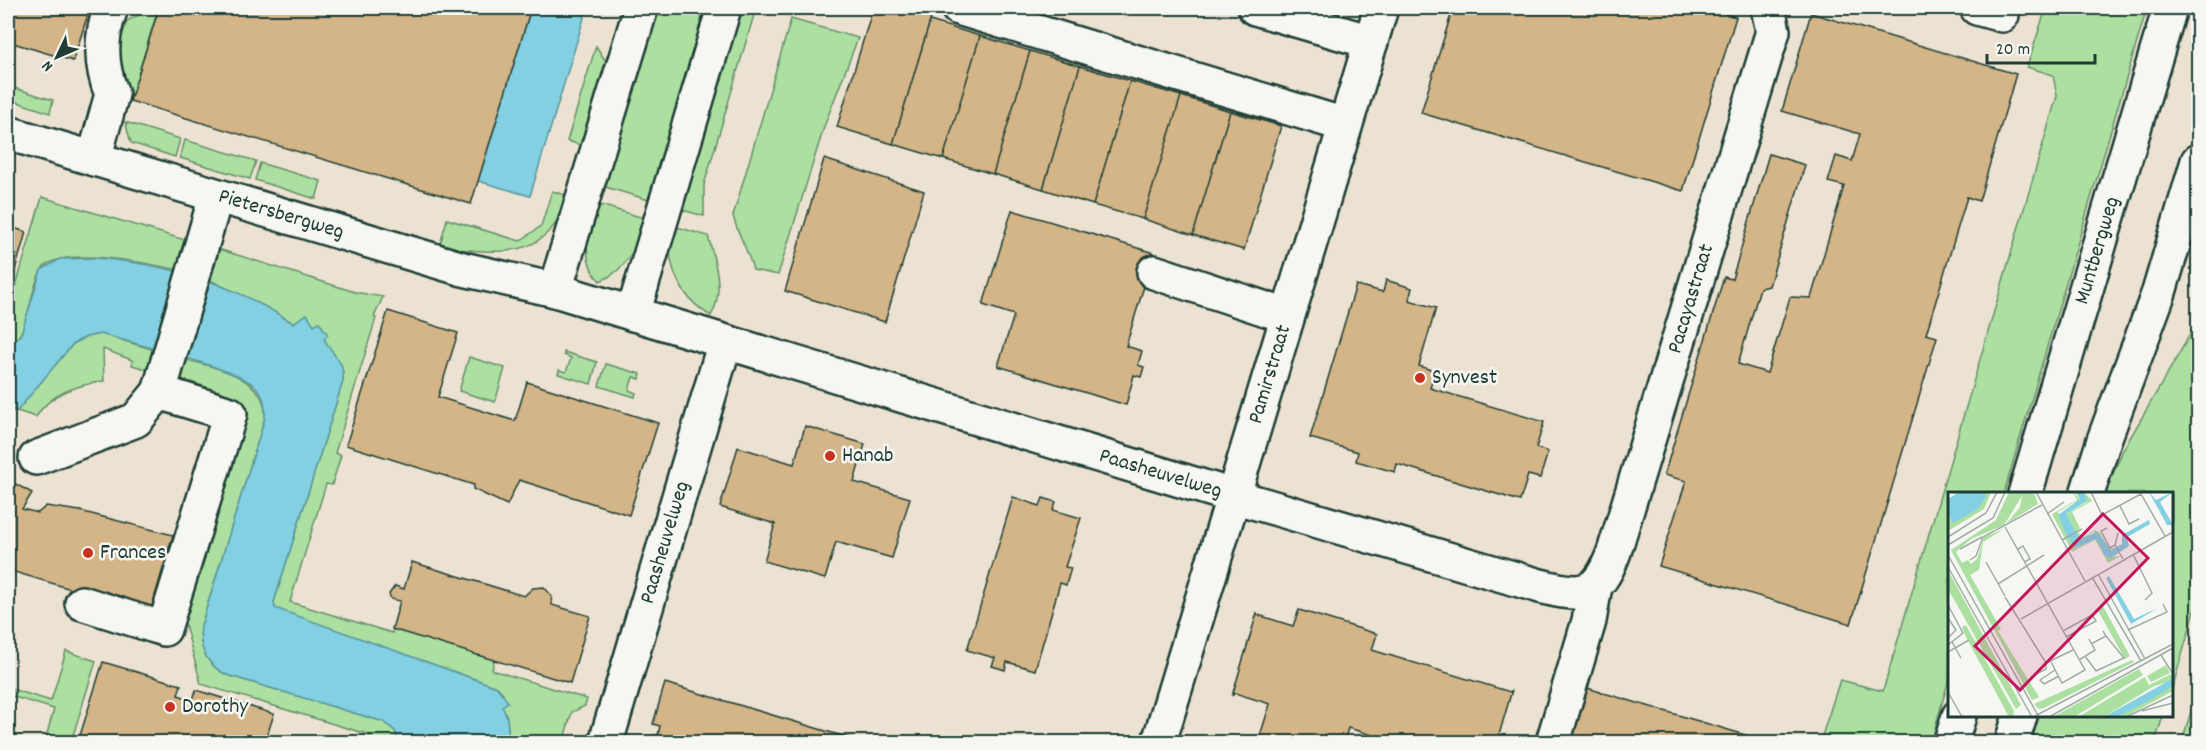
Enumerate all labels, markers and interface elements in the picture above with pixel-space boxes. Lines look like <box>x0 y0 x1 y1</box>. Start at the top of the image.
north arrow <box>27 27 87 87</box>
scale bar <box>1987 27 2095 65</box>
text: 20 m <box>1996 38 2030 63</box>
text: N <box>37 55 59 77</box>
street label: Pietersbergweg <box>215 181 348 248</box>
street label: Muntbergweg <box>2067 193 2128 308</box>
street label: Pacayastraat <box>1660 240 1723 358</box>
street label: Pamirstraat <box>1241 321 1300 428</box>
place label: Synvest <box>1432 363 1497 394</box>
marker: Synvest <box>1413 371 1427 385</box>
place label: Hanab <box>842 441 894 472</box>
street label: Paasheuvelweg <box>1095 441 1226 507</box>
marker: Hanab <box>823 449 837 463</box>
street label: Paasheuvelweg <box>632 477 698 608</box>
inset map <box>1948 492 2173 717</box>
place label: Frances <box>100 538 166 569</box>
marker: Frances <box>81 546 95 560</box>
place label: Dorothy <box>182 692 249 723</box>
marker: Dorothy <box>163 700 177 714</box>

